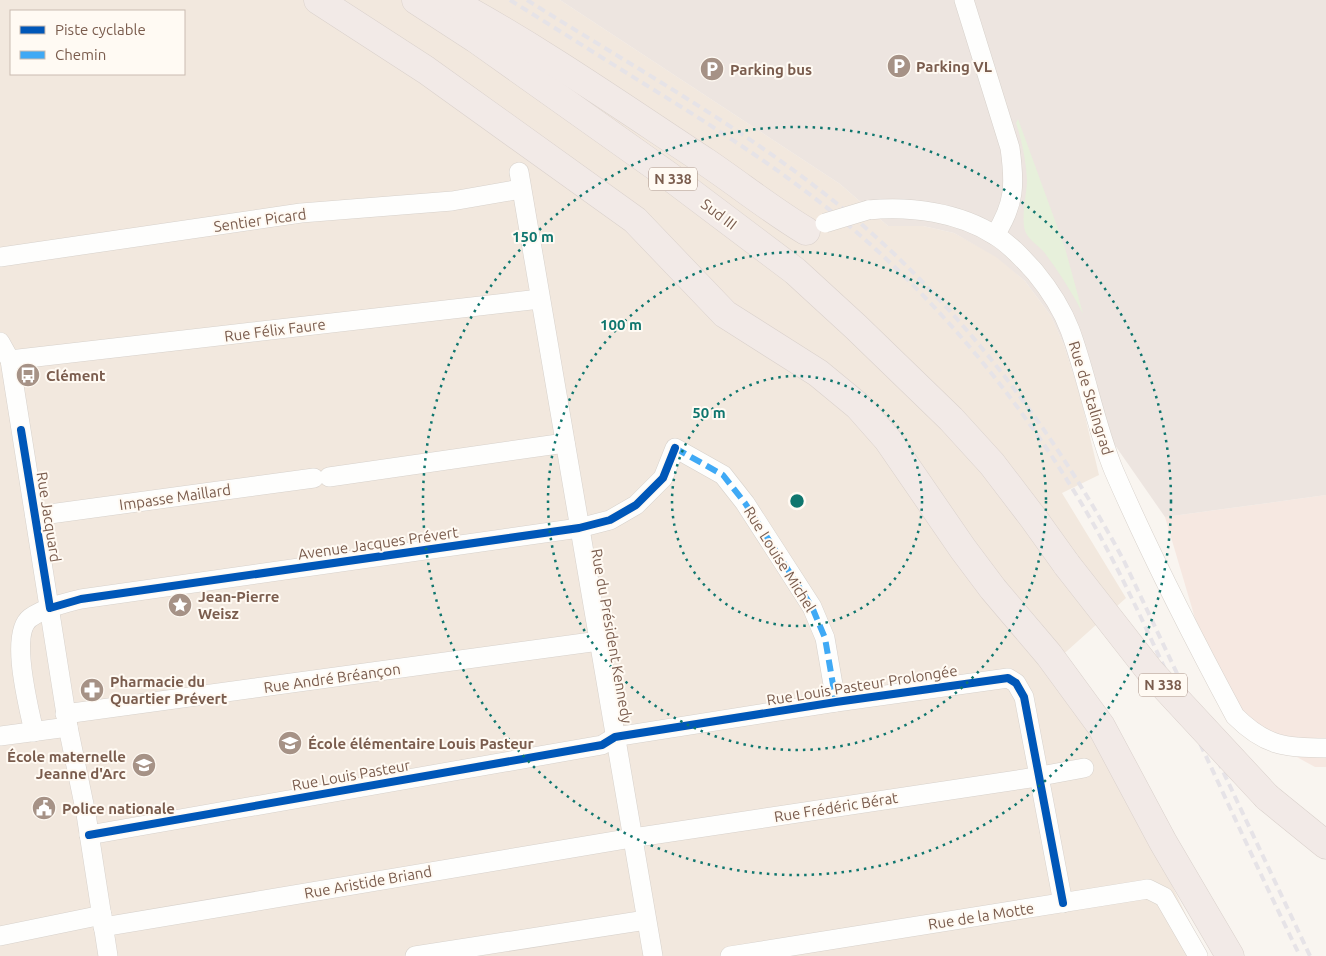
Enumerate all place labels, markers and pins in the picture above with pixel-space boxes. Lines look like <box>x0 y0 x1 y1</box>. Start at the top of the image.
parking icon: Parking VL <box>886 53 912 79</box>
parking icon: Parking bus <box>699 56 725 82</box>
place label: Parking VL <box>916 58 992 75</box>
place label: Parking bus <box>730 61 812 78</box>
bus stop icon: Clément <box>15 362 41 388</box>
place label: Clément <box>46 367 106 384</box>
centre of rings <box>788 492 806 510</box>
place label: Jean-Pierre Weisz <box>198 588 279 622</box>
place icon: Jean-Pierre Weisz <box>167 592 193 618</box>
place label: Pharmacie du Quartier Prévert <box>110 673 228 707</box>
pharmacy icon: Pharmacie du Quartier Prévert <box>79 677 105 703</box>
school or university icon: École élémentaire Louis Pasteur <box>277 730 303 756</box>
place label: École élémentaire Louis Pasteur <box>308 735 535 752</box>
place label: École maternelle Jeanne d'Arc <box>7 748 126 782</box>
school or university icon: École maternelle Jeanne d'Arc <box>131 752 157 778</box>
public building icon: Police nationale <box>31 795 57 821</box>
place label: Police nationale <box>62 800 175 817</box>

